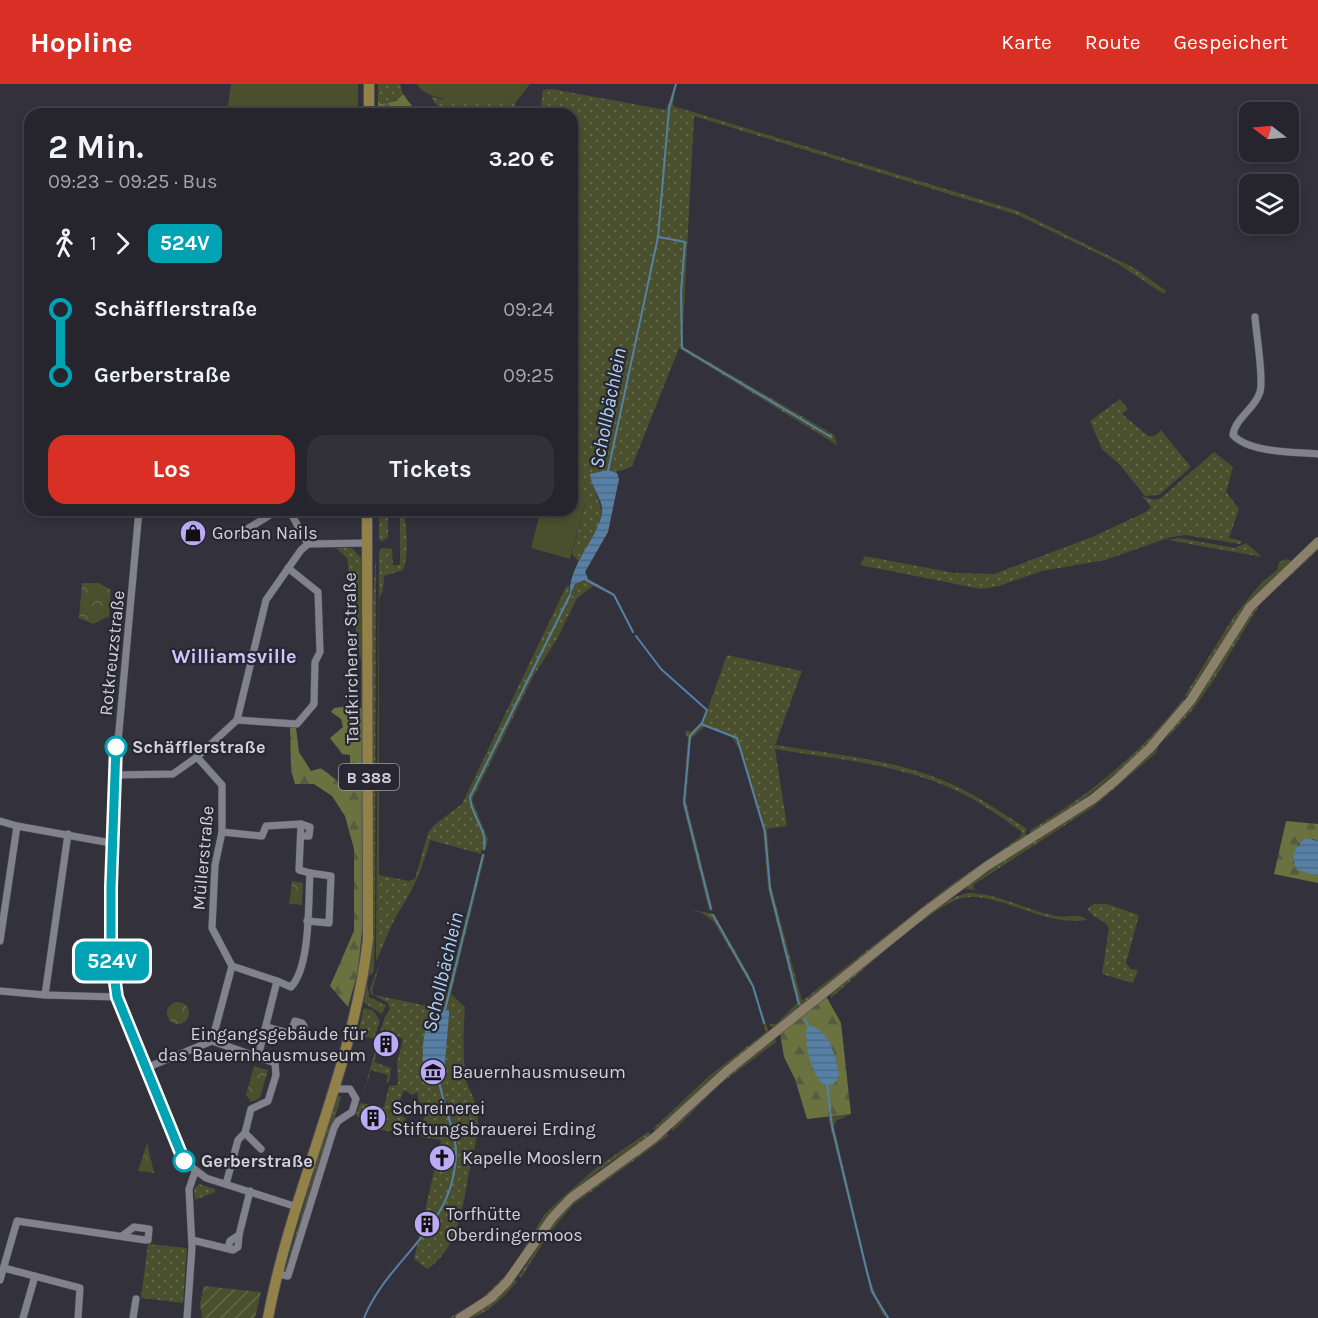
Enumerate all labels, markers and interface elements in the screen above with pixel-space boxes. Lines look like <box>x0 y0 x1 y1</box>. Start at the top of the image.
text: Hopline <box>30 26 133 59</box>
text: Karte <box>1001 30 1052 54</box>
text: Route <box>1085 30 1141 54</box>
text: Gespeichert <box>1174 30 1288 54</box>
north arrow <box>1239 102 1299 162</box>
map controls <box>1239 102 1299 234</box>
text: 2 Min. <box>48 128 144 166</box>
text: 3.20 € <box>489 146 554 172</box>
text: 09:23 – 09:25 · Bus <box>48 170 218 193</box>
button: layers <box>1239 174 1299 234</box>
icon: walk <box>48 227 81 260</box>
icon: forward <box>106 227 139 260</box>
text: 524V <box>160 231 210 255</box>
text: 1 <box>90 232 97 255</box>
text: Schäfflerstraße <box>94 296 257 322</box>
text: 09:24 <box>503 298 554 321</box>
water label: Schollbächlein <box>585 346 631 470</box>
text: Gerberstraße <box>94 362 231 388</box>
text: 09:25 <box>503 364 554 387</box>
button: Los <box>48 435 295 504</box>
button: Tickets <box>307 435 554 504</box>
shop icon: Gorban Nails <box>178 518 208 548</box>
place label: Gorban Nails <box>212 522 318 544</box>
street label: Taufkirchener Straße <box>339 572 363 744</box>
street label: Rotkreuzstraße <box>94 589 130 717</box>
district label: Williamsville <box>171 645 297 668</box>
marker: Schäfflerstraße <box>105 736 127 758</box>
place label: Schäfflerstraße <box>132 736 265 758</box>
road number: B 388 <box>339 764 399 790</box>
street label: Müllerstraße <box>187 805 219 911</box>
water label: Schollbächlein <box>418 910 468 1034</box>
line badge: 524V <box>70 942 154 980</box>
text: 524V <box>87 949 137 973</box>
place label: Eingangsgebäude für das Bauernhausmuseum <box>158 1023 366 1066</box>
building icon: Eingangsgebäude für das Bauernhausmuseum <box>371 1029 401 1059</box>
museum icon: Bauernhausmuseum <box>418 1057 448 1087</box>
place label: Bauernhausmuseum <box>452 1061 626 1083</box>
place label: Schreinerei Stiftungsbrauerei Erding <box>392 1097 596 1140</box>
building icon: Schreinerei Stiftungsbrauerei Erding <box>358 1103 388 1133</box>
church icon: Kapelle Mooslern <box>427 1143 457 1173</box>
place label: Kapelle Mooslern <box>462 1147 602 1169</box>
marker: Gerberstraße <box>173 1150 195 1172</box>
place label: Gerberstraße <box>201 1150 313 1172</box>
place label: Torfhütte Oberdingermoos <box>446 1203 583 1246</box>
building icon: Torfhütte Oberdingermoos <box>412 1209 442 1239</box>

